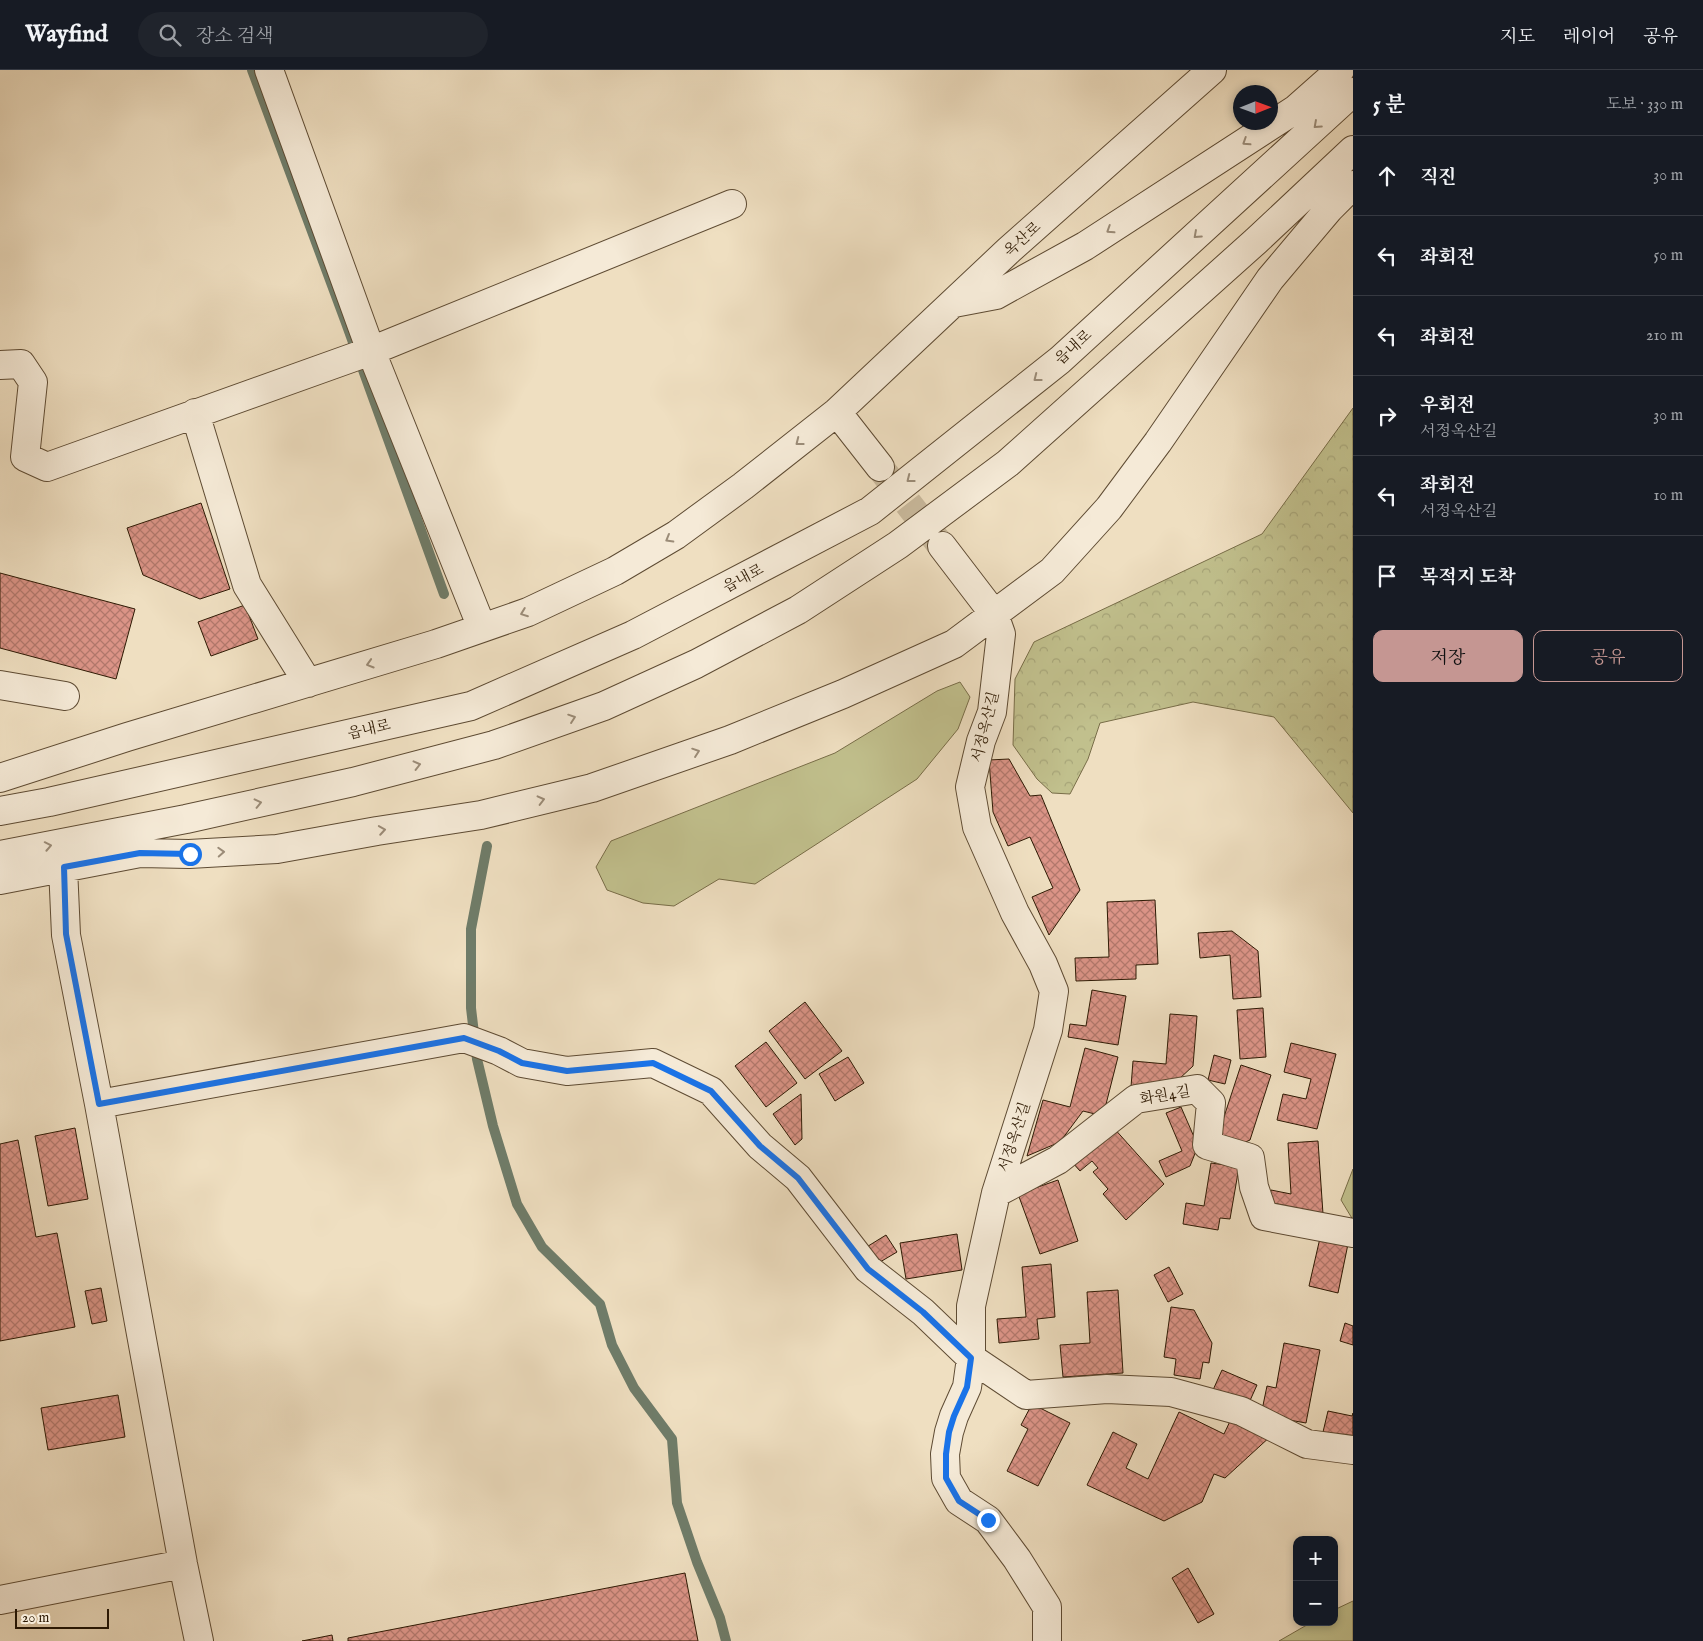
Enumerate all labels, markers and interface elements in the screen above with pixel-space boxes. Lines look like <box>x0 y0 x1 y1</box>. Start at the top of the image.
search box <box>138 12 488 57</box>
text: Wayfind <box>25 19 108 50</box>
icon: search <box>156 21 184 49</box>
text: 장소 검색 <box>196 25 273 49</box>
text: 지도 <box>1500 26 1535 49</box>
text: 레이어 <box>1563 26 1615 49</box>
text: 공유 <box>1643 26 1678 49</box>
north arrow <box>1233 85 1278 130</box>
text: 5 분 <box>1373 92 1405 119</box>
text: 도보 · 330 m <box>1606 95 1683 115</box>
one-way arrow <box>1314 119 1323 128</box>
one-way arrow <box>1242 136 1252 145</box>
icon: ahead <box>1373 162 1401 190</box>
text: 직진 <box>1420 166 1457 190</box>
text: 30 m <box>1653 166 1683 186</box>
street label: 옥산로 <box>1000 217 1045 261</box>
one-way arrow <box>1106 224 1115 233</box>
one-way arrow <box>1194 229 1203 238</box>
icon: left <box>1373 242 1401 270</box>
text: 좌회전 <box>1420 246 1475 270</box>
text: 50 m <box>1654 246 1683 266</box>
icon: left <box>1373 322 1401 350</box>
street label: 읍내로 <box>1051 325 1096 369</box>
text: 좌회전 <box>1420 326 1475 350</box>
text: 210 m <box>1646 326 1683 346</box>
one-way arrow <box>1034 373 1043 381</box>
text: 우회전 <box>1420 394 1475 418</box>
icon: right <box>1373 402 1401 430</box>
text: 30 m <box>1653 406 1683 426</box>
text: 서정옥산길 <box>1420 422 1497 442</box>
one-way arrow <box>796 437 805 445</box>
one-way arrow <box>907 474 916 482</box>
text: 좌회전 <box>1420 474 1475 498</box>
icon: left <box>1373 482 1401 510</box>
text: 10 m <box>1653 486 1683 506</box>
text: 서정옥산길 <box>1420 502 1497 522</box>
one-way arrow <box>665 533 674 543</box>
street label: 읍내로 <box>720 560 767 597</box>
icon: arrive <box>1373 562 1401 590</box>
text: 목적지 도착 <box>1420 566 1516 590</box>
one-way arrow <box>520 607 529 617</box>
button: 저장 <box>1373 630 1523 682</box>
button: 공유 <box>1533 630 1683 682</box>
one-way arrow <box>366 658 374 668</box>
street label: 서정옥산길 <box>968 690 1003 765</box>
one-way arrow <box>567 714 576 724</box>
street label: 읍내로 <box>346 715 393 744</box>
one-way arrow <box>692 748 700 758</box>
one-way arrow <box>412 760 421 771</box>
one-way arrow <box>537 795 546 806</box>
one-way arrow <box>254 798 263 808</box>
one-way arrow <box>378 825 386 836</box>
one-way arrow <box>43 841 52 851</box>
route start <box>179 843 202 866</box>
one-way arrow <box>217 846 225 857</box>
street label: 화원4길 <box>1138 1082 1192 1109</box>
street label: 서정옥산길 <box>994 1100 1035 1175</box>
route end <box>977 1509 1000 1532</box>
map controls <box>1293 1536 1338 1626</box>
button: + <box>1293 1536 1338 1581</box>
button: − <box>1293 1581 1338 1626</box>
scale bar <box>15 1606 109 1629</box>
text: 20 m <box>22 1609 49 1627</box>

